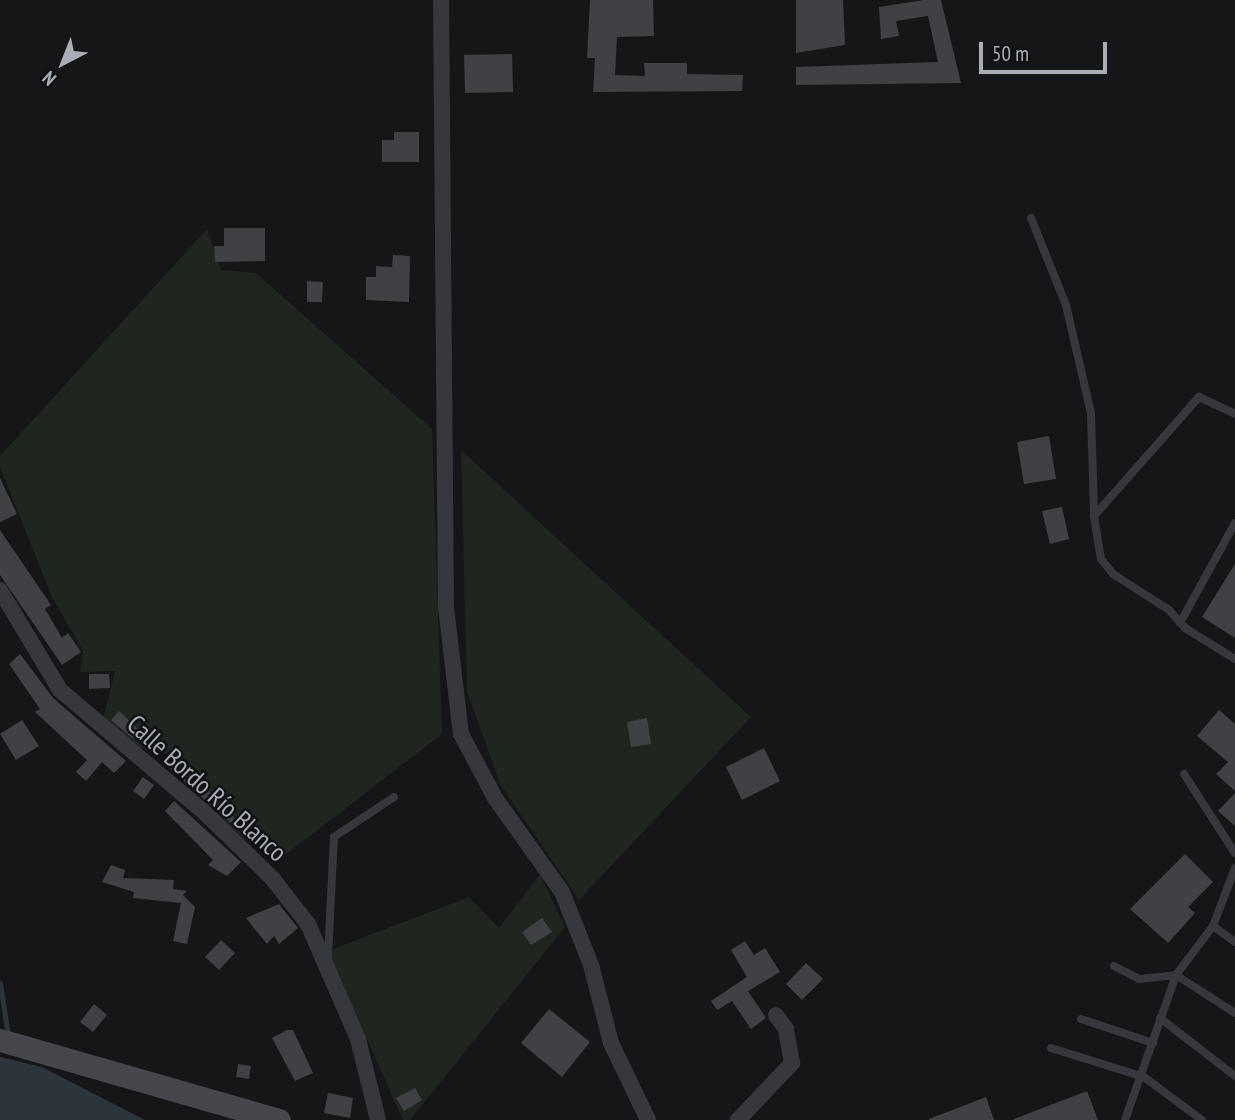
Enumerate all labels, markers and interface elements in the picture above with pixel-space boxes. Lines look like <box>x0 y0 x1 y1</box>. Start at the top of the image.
north arrow <box>28 28 98 98</box>
scale bar <box>983 28 1111 72</box>
text: 50 m <box>992 40 1029 67</box>
text: N <box>37 66 61 91</box>
street label: Calle Bordo Río Blanco <box>121 708 293 868</box>

